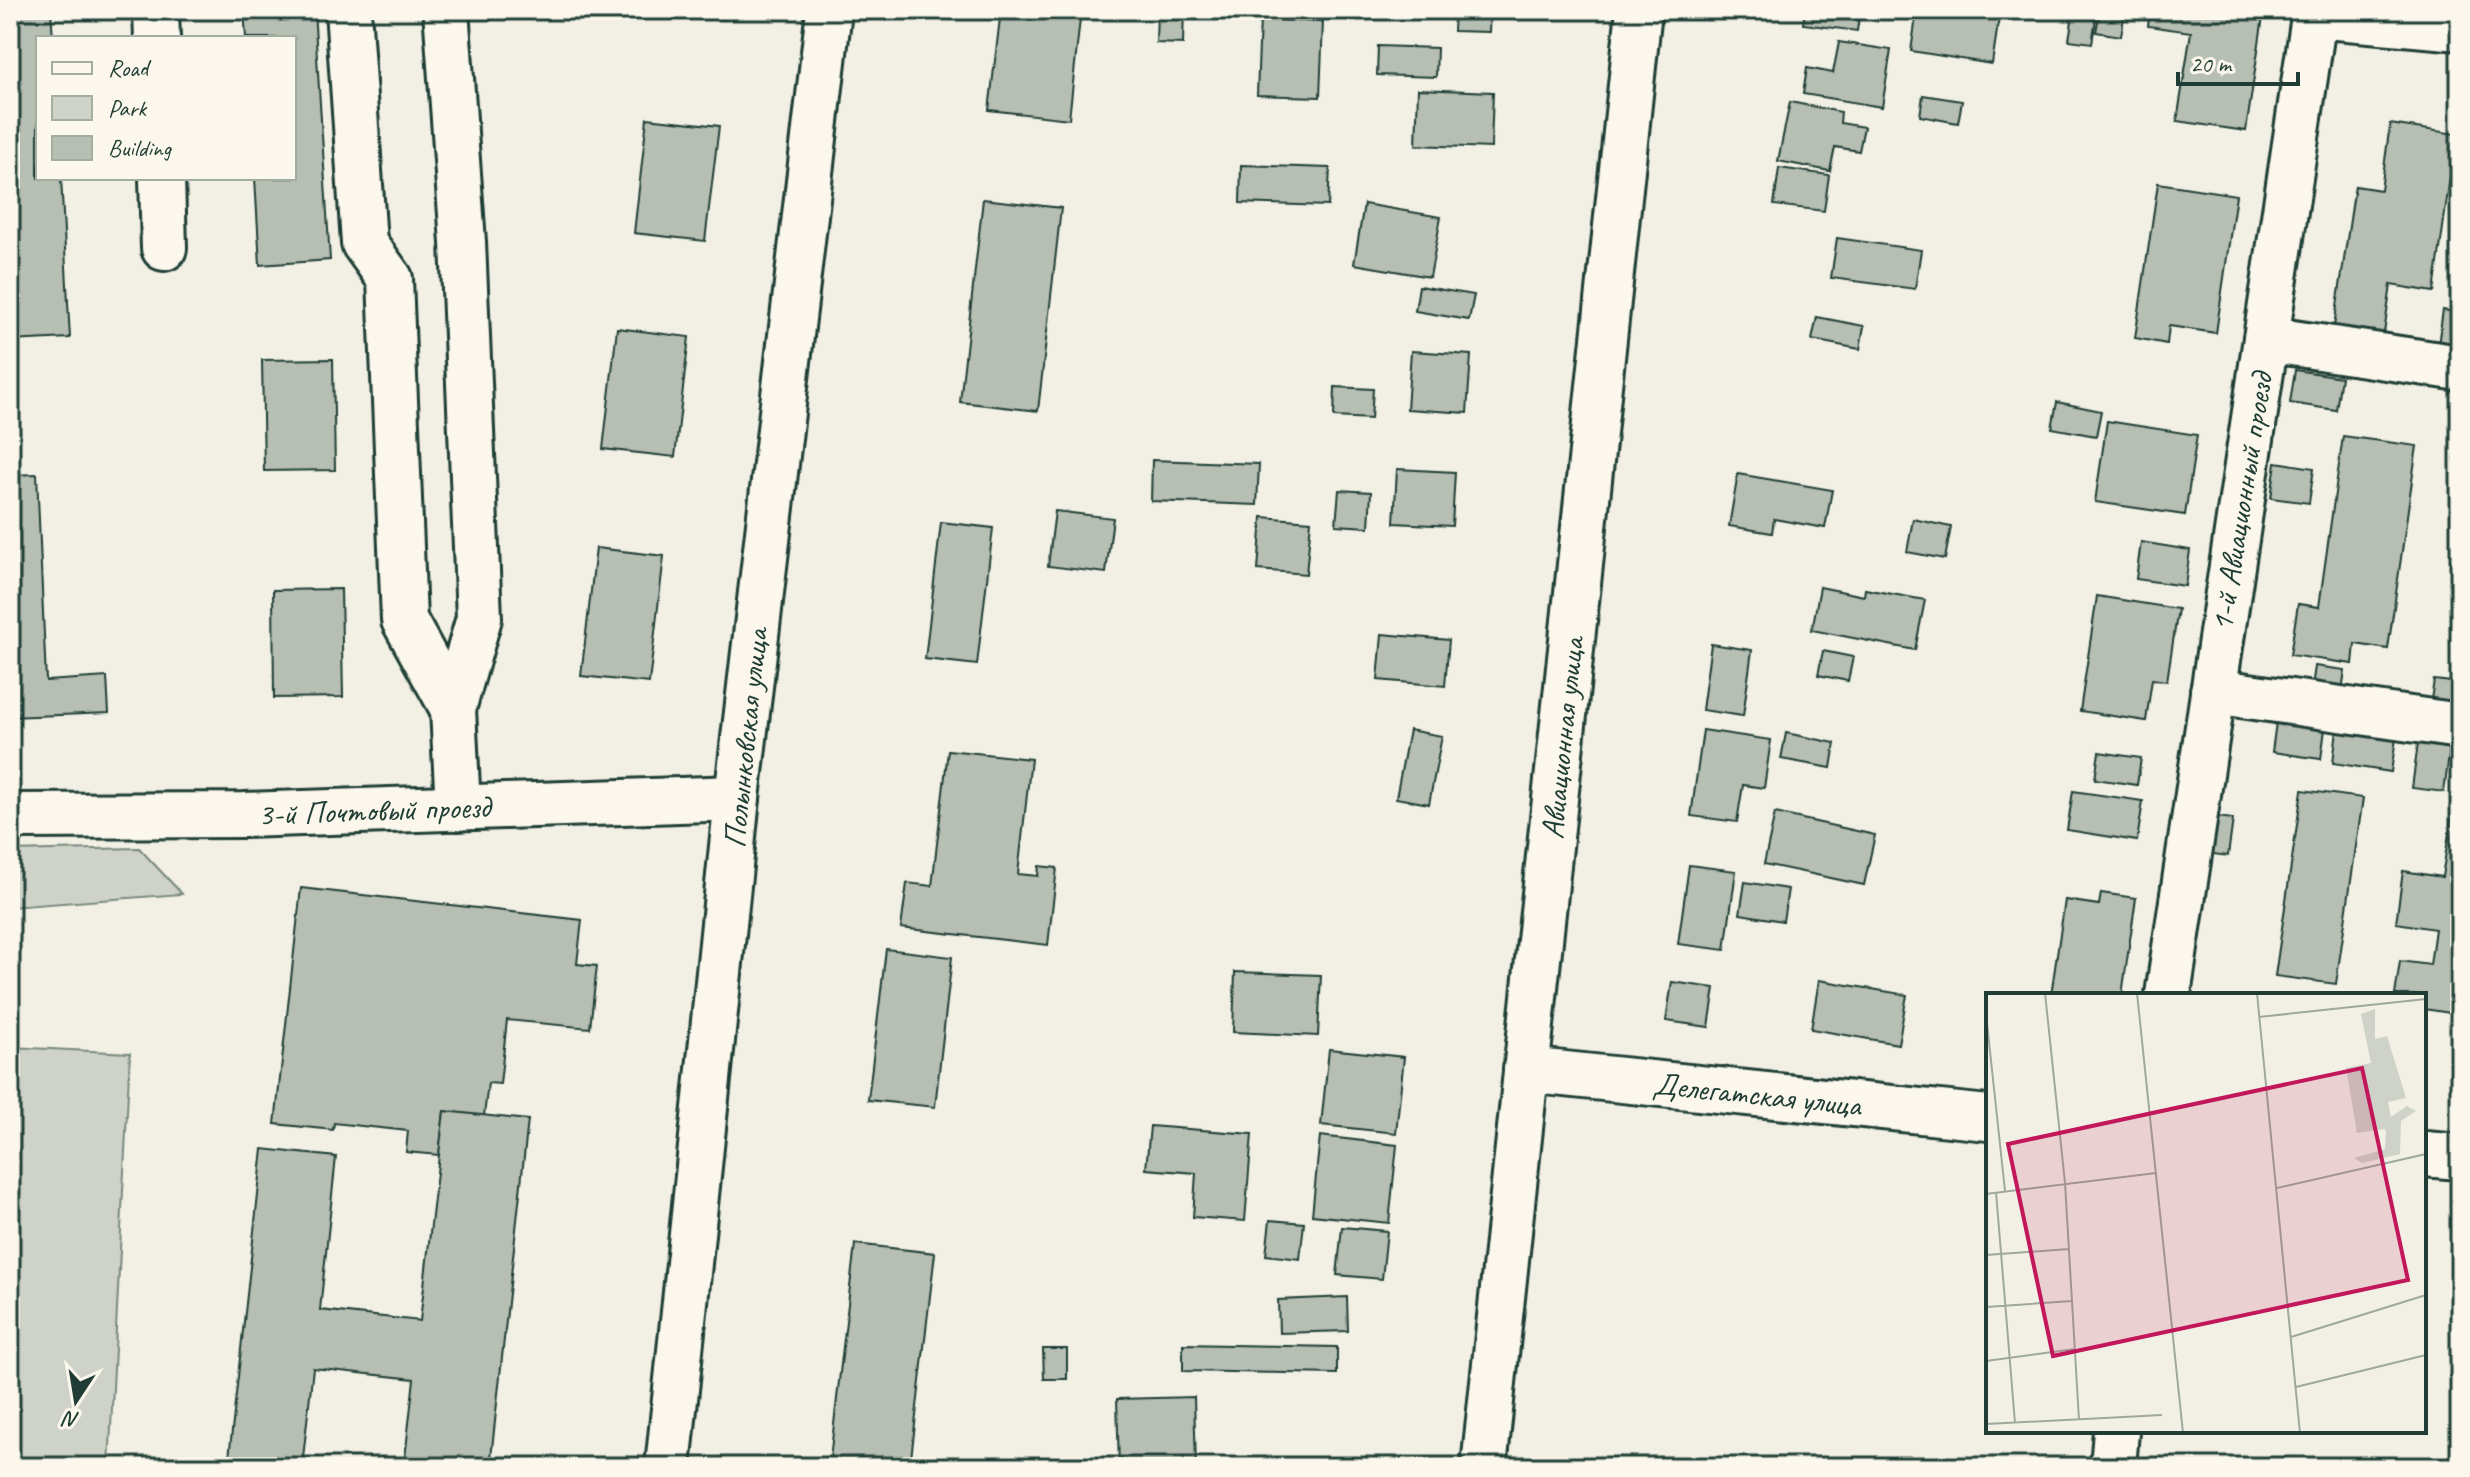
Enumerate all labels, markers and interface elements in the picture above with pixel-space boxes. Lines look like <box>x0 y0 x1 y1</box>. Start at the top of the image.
legend <box>36 36 296 180</box>
scale bar <box>2178 36 2298 86</box>
text: 20 m <box>2190 49 2233 79</box>
text: Road <box>108 53 152 83</box>
text: Park <box>108 93 148 123</box>
text: Building <box>108 133 173 163</box>
street label: 1-й Авиационный проезд <box>2201 367 2283 634</box>
street label: Полынковская улица <box>714 624 778 850</box>
street label: Авиационная улица <box>1532 632 1594 841</box>
street label: 3-й Почтовый проезд <box>257 786 494 835</box>
inset map <box>1986 993 2426 1433</box>
street label: Делегатская улица <box>1651 1063 1865 1126</box>
north arrow <box>36 1361 116 1441</box>
text: N <box>59 1404 82 1435</box>

